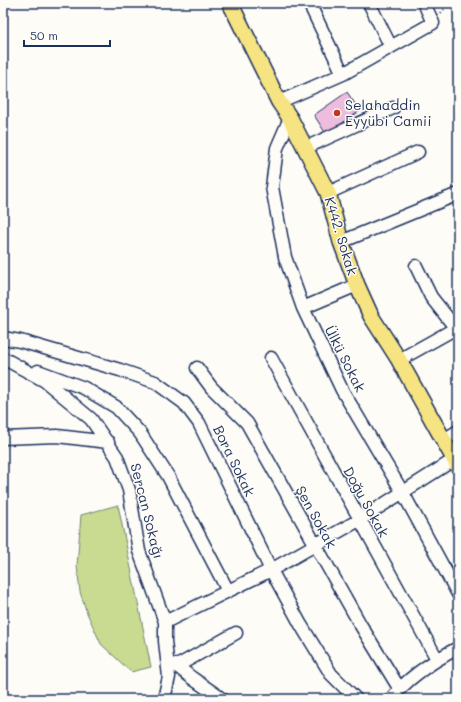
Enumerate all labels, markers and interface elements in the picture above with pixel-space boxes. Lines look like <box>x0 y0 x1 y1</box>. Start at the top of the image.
scale bar <box>24 22 110 48</box>
text: 50 m <box>30 27 58 43</box>
place label: Selahaddin Eyyübi Camii <box>345 95 431 130</box>
marker: Selahaddin Eyyübi Camii <box>332 108 342 118</box>
street label: K442. Sokak <box>321 194 362 277</box>
street label: Ülkü Sokak <box>321 322 370 395</box>
street label: Bora Sokak <box>209 422 260 500</box>
street label: Sercan Sokağı <box>126 461 169 561</box>
street label: Doğu Sokak <box>339 463 394 540</box>
street label: Şen Sokak <box>292 482 341 551</box>

